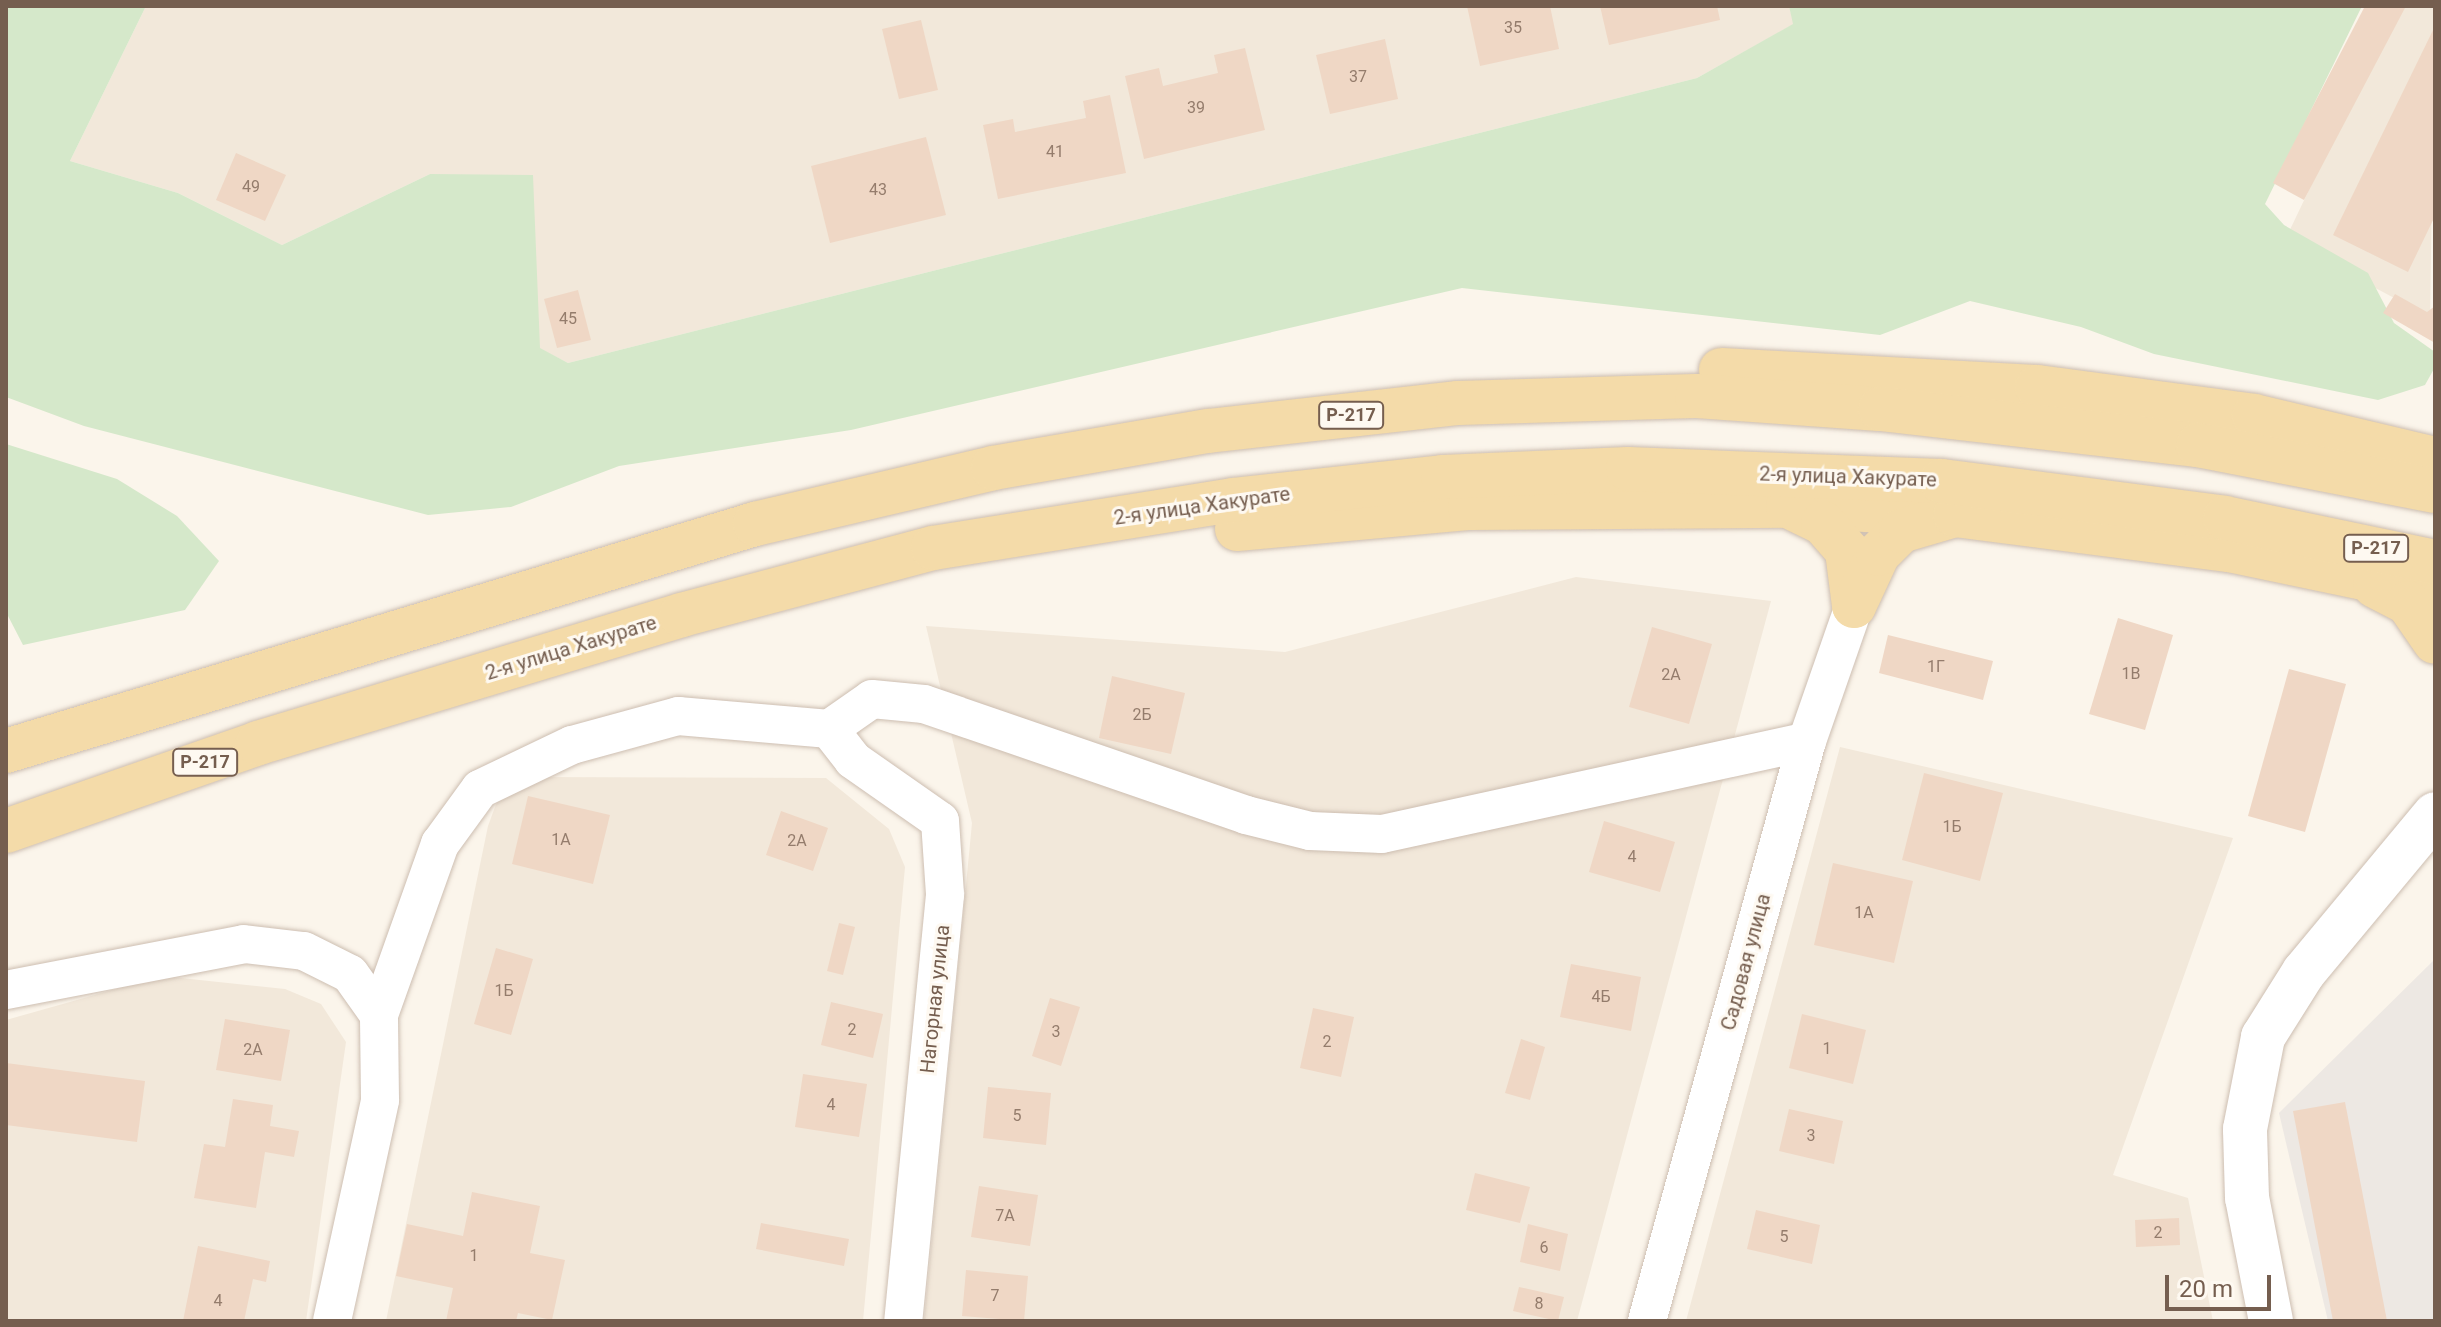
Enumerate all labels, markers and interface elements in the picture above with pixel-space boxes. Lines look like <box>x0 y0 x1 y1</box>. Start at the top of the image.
house number: 35 <box>1504 18 1522 38</box>
house number: 37 <box>1349 67 1367 87</box>
house number: 39 <box>1187 98 1205 118</box>
house number: 41 <box>1046 142 1064 162</box>
house number: 49 <box>242 177 260 197</box>
house number: 43 <box>869 180 887 200</box>
house number: 45 <box>559 309 577 329</box>
road number: Р-217 <box>1317 401 1385 429</box>
street label: 2-я улица Хакурате <box>1759 462 1937 492</box>
street label: 2-я улица Хакурате <box>1112 482 1292 530</box>
road number: Р-217 <box>2342 534 2410 562</box>
street label: 2-я улица Хакурате <box>483 611 659 685</box>
house number: 1Г <box>1927 657 1945 677</box>
house number: 1В <box>2122 664 2140 684</box>
house number: 2А <box>1661 665 1681 685</box>
house number: 2Б <box>1132 705 1152 725</box>
road number: Р-217 <box>171 748 239 776</box>
house number: 1Б <box>1942 817 1962 837</box>
house number: 1А <box>551 830 571 850</box>
house number: 2А <box>787 831 807 851</box>
house number: 4 <box>1628 847 1636 867</box>
street label: Садовая улица <box>1716 891 1776 1033</box>
house number: 1А <box>1854 903 1874 923</box>
street label: Нагорная улица <box>915 924 955 1074</box>
house number: 1Б <box>494 981 514 1001</box>
house number: 4Б <box>1591 987 1611 1007</box>
house number: 2 <box>848 1020 856 1040</box>
house number: 3 <box>1052 1022 1060 1042</box>
house number: 2 <box>1323 1032 1331 1052</box>
house number: 1 <box>1823 1039 1831 1059</box>
house number: 2А <box>243 1040 263 1060</box>
house number: 4 <box>827 1095 835 1115</box>
house number: 5 <box>1013 1106 1021 1126</box>
house number: 3 <box>1807 1126 1815 1146</box>
house number: 7А <box>995 1206 1015 1226</box>
house number: 2 <box>2154 1223 2162 1243</box>
house number: 5 <box>1780 1227 1788 1247</box>
house number: 6 <box>1540 1238 1548 1258</box>
house number: 1 <box>470 1246 478 1266</box>
scale bar <box>2169 1259 2275 1309</box>
text: 20 m <box>2179 1275 2233 1303</box>
house number: 7 <box>991 1286 999 1306</box>
house number: 4 <box>214 1291 222 1311</box>
house number: 8 <box>1535 1294 1543 1314</box>

